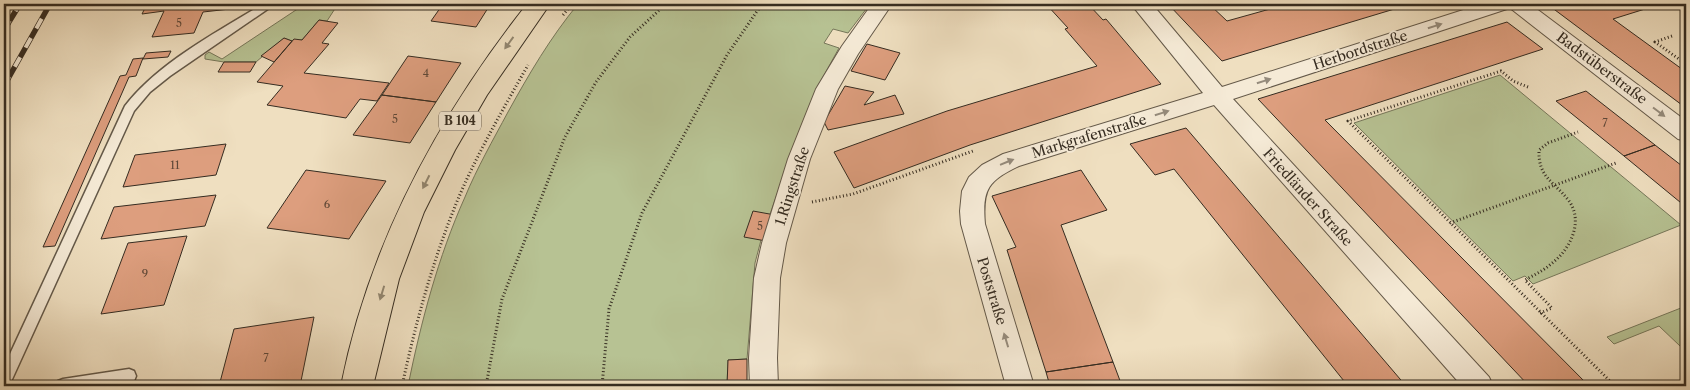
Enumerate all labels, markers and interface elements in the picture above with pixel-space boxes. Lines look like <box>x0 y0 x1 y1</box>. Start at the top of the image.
house number: 5 <box>176 16 182 30</box>
one-way arrow <box>1428 21 1443 29</box>
street label: Herbordstraße <box>1310 26 1410 74</box>
street label: Badstüberstraße <box>1553 28 1651 108</box>
one-way arrow <box>504 36 514 49</box>
house number: 4 <box>423 66 429 80</box>
one-way arrow <box>1257 77 1272 85</box>
one-way arrow <box>1652 107 1666 117</box>
one-way arrow <box>1154 109 1169 117</box>
street label: Markgrafenstraße <box>1029 110 1149 162</box>
house number: 5 <box>392 112 398 126</box>
road number: B 104 <box>439 112 481 130</box>
house number: 7 <box>1602 116 1608 130</box>
street label: 1.Ringstraße <box>771 144 813 228</box>
street label: Friedländer Straße <box>1259 144 1357 250</box>
house number: 11 <box>170 158 180 172</box>
one-way arrow <box>1000 158 1015 166</box>
one-way arrow <box>422 174 430 189</box>
house number: 6 <box>324 197 331 211</box>
house number: 5 <box>757 219 763 233</box>
street label: Poststraße <box>973 255 1011 327</box>
house number: 9 <box>142 267 148 281</box>
one-way arrow <box>377 285 385 300</box>
one-way arrow <box>1002 332 1010 347</box>
house number: 7 <box>263 351 269 365</box>

